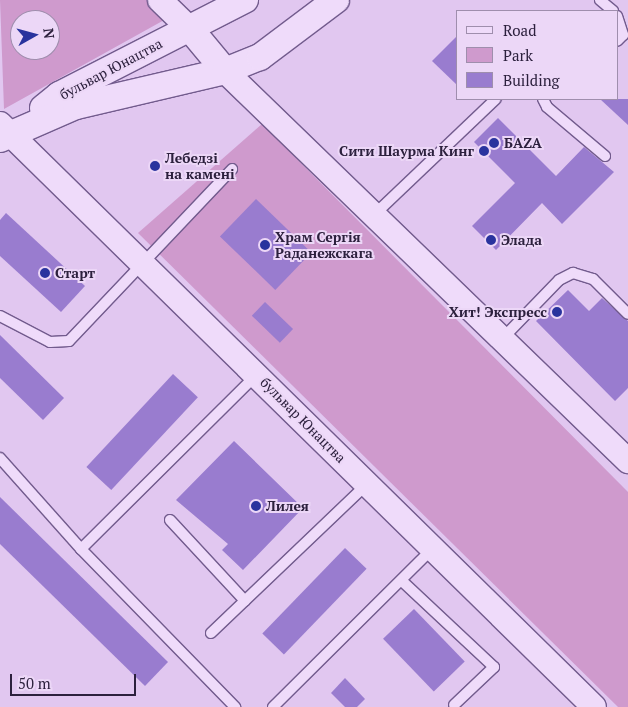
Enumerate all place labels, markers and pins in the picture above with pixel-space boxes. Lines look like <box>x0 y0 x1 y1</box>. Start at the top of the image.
place label: БАZA <box>504 135 542 151</box>
marker: БАZA <box>488 137 500 149</box>
place label: Сити Шаурма Кинг <box>339 143 474 159</box>
marker: Сити Шаурма Кинг <box>478 145 490 157</box>
place label: Лебедзі на камені <box>165 150 235 182</box>
marker: Лебедзі на камені <box>149 160 161 172</box>
place label: Храм Сергія Раданежскага <box>275 229 373 262</box>
place label: Элада <box>501 232 542 248</box>
marker: Элада <box>485 234 497 246</box>
marker: Храм Сергія Раданежскага <box>259 239 271 251</box>
place label: Старт <box>55 265 95 281</box>
marker: Старт <box>39 267 51 279</box>
place label: Хит! Экспресс <box>449 304 547 320</box>
marker: Хит! Экспресс <box>551 306 563 318</box>
place label: Лилея <box>266 498 309 514</box>
marker: Лилея <box>250 500 262 512</box>

